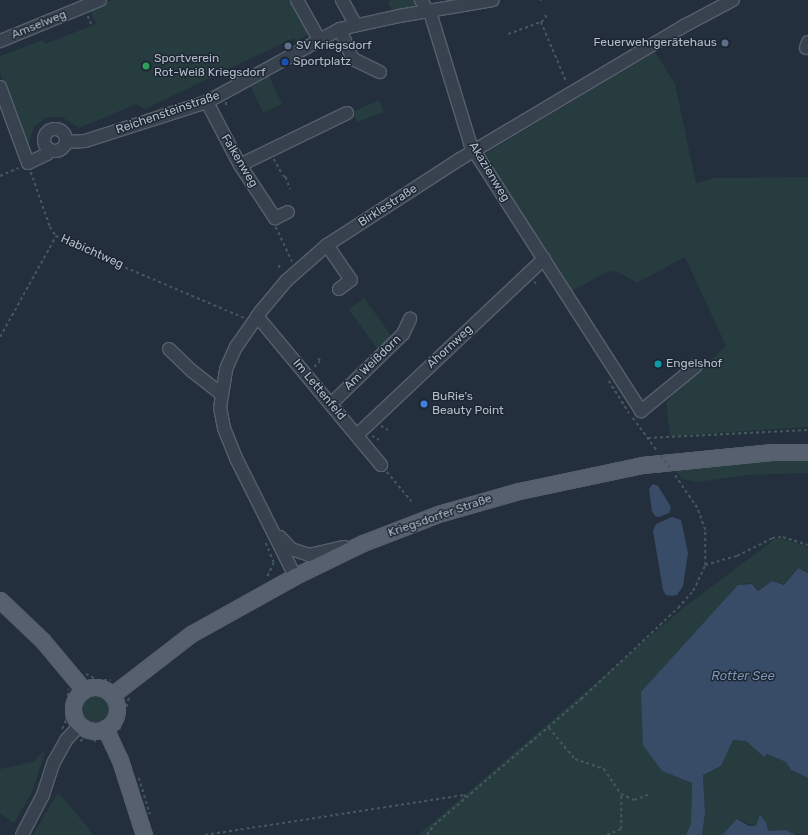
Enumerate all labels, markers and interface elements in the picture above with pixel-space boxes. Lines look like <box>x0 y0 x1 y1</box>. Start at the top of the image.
street label: Amselweg <box>10 7 68 43</box>
place label: Feuerwehrgerätehaus <box>593 36 717 50</box>
marker: Feuerwehrgerätehaus <box>720 38 730 48</box>
place label: SV Kriegsdorf <box>296 39 372 53</box>
marker: SV Kriegsdorf <box>283 41 293 51</box>
place label: Sportverein Rot-Weiß Kriegsdorf <box>154 52 266 80</box>
place label: Sportplatz <box>293 55 351 69</box>
marker: Sportplatz <box>280 57 290 67</box>
marker: Sportverein Rot-Weiß Kriegsdorf <box>141 61 151 71</box>
street label: Reichensteinstraße <box>114 88 222 138</box>
street label: Falkenweg <box>218 132 260 190</box>
street label: Akazienweg <box>466 140 512 204</box>
street label: Birklestraße <box>356 182 420 230</box>
street label: Habichtweg <box>58 232 126 272</box>
street label: Ahornweg <box>424 322 476 372</box>
street label: Am Weißdorn <box>342 332 404 394</box>
street label: Im Lettenfeld <box>289 357 349 423</box>
place label: Engelshof <box>666 357 722 371</box>
marker: Engelshof <box>653 359 663 369</box>
place label: BuRie's Beauty Point <box>432 390 504 418</box>
marker: BuRie's Beauty Point <box>419 399 429 409</box>
street label: Kriegsdorfer Straße <box>386 491 494 541</box>
water label: Rotter See <box>711 668 775 684</box>

